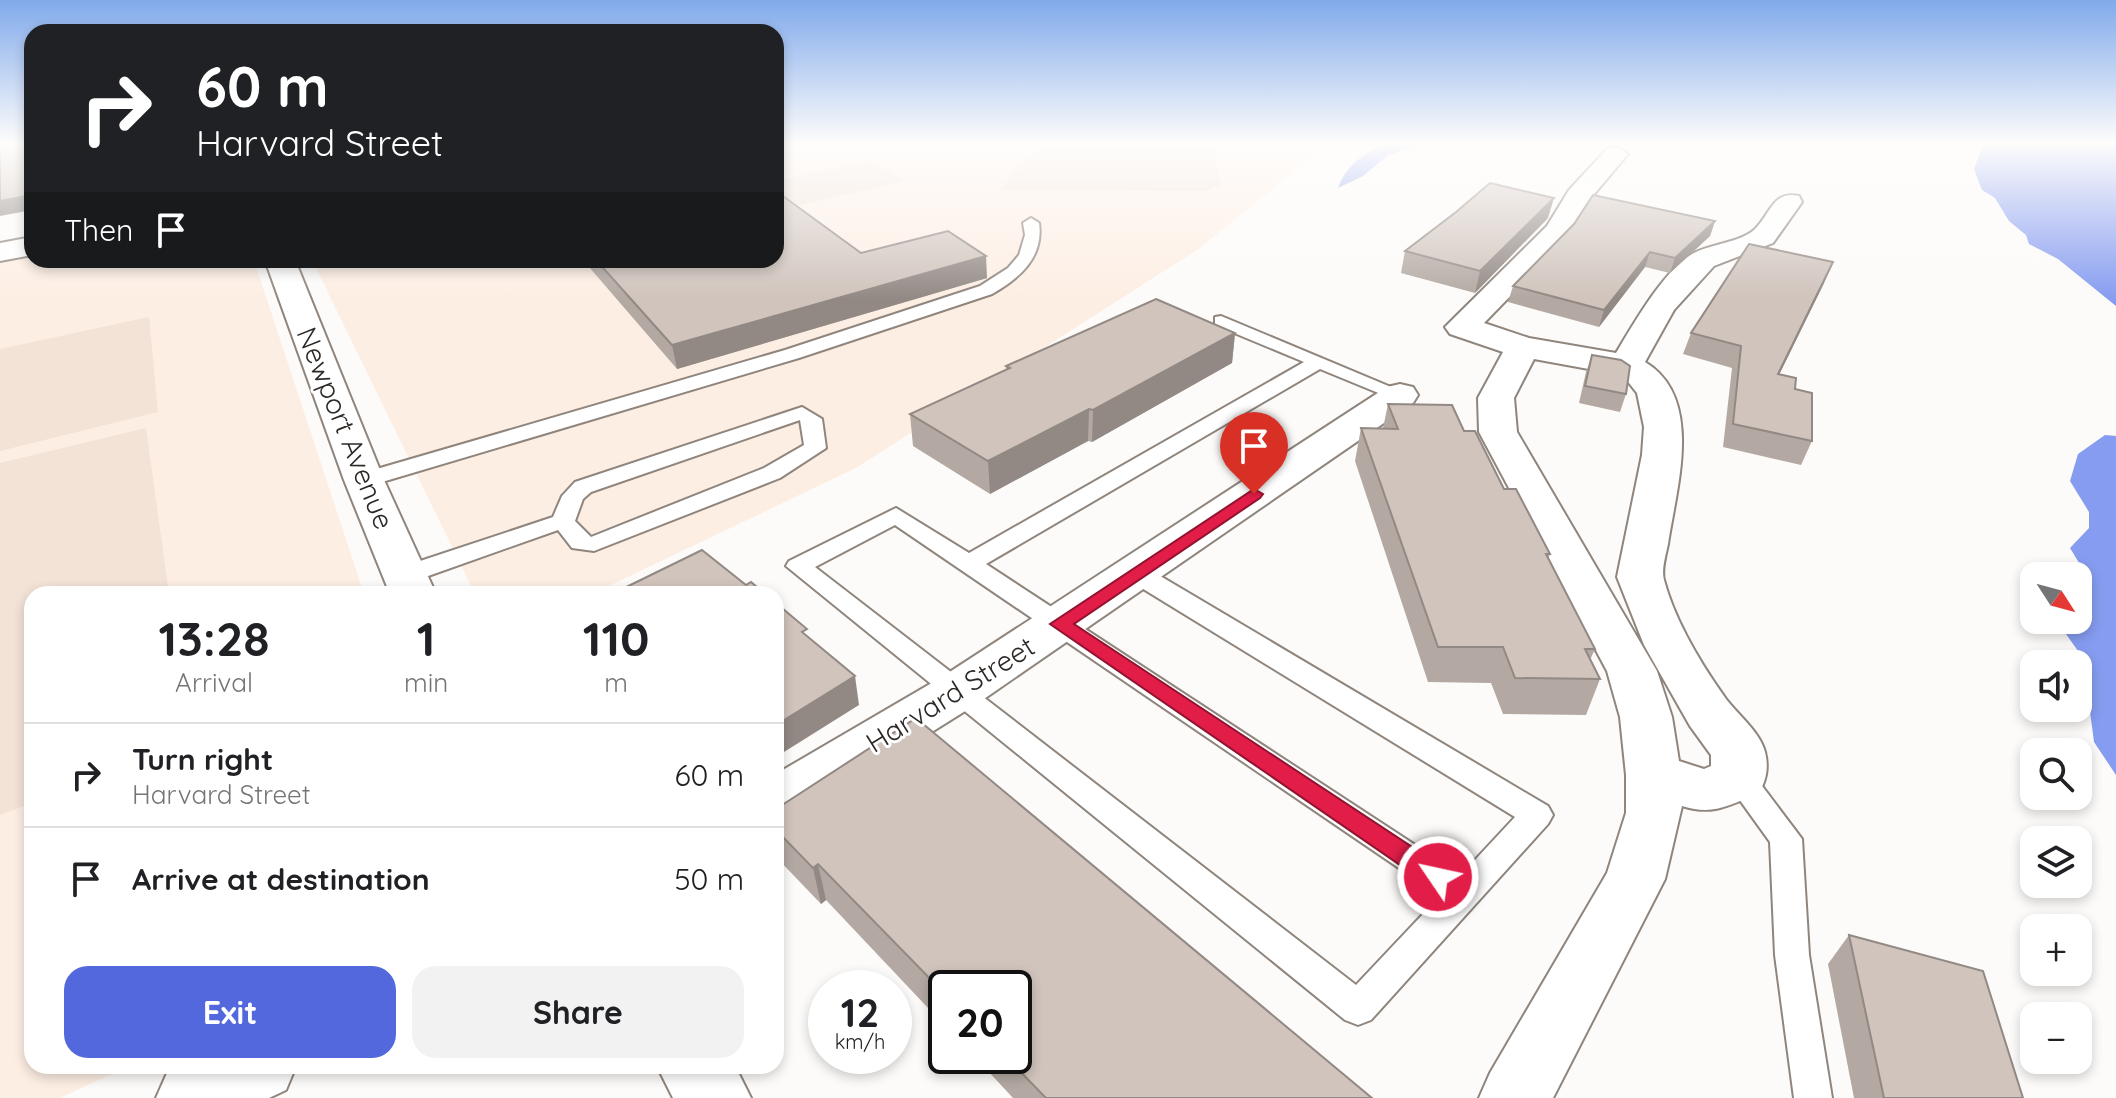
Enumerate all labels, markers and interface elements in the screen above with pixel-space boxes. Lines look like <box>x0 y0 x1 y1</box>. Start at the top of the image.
text: 60 m <box>196 51 329 121</box>
icon: right <box>64 56 168 160</box>
text: Harvard Street <box>196 120 443 165</box>
icon: arrive <box>149 208 193 252</box>
text: Then <box>64 211 133 249</box>
street label: Newport Avenue <box>290 322 402 534</box>
pin <box>1220 412 1288 494</box>
icon: arrive <box>1232 424 1276 468</box>
north arrow <box>2020 562 2092 634</box>
map controls <box>2020 562 2092 1074</box>
text: 13:28 <box>158 608 270 668</box>
text: 1 <box>417 608 436 668</box>
text: 110 <box>583 608 650 668</box>
street label: Harvard Street <box>859 628 1041 760</box>
button: sound <box>2020 650 2092 722</box>
text: Arrival <box>175 666 253 699</box>
text: min <box>404 666 448 699</box>
text: m <box>604 666 628 699</box>
button: search <box>2020 738 2092 810</box>
text: Turn right <box>132 740 273 778</box>
icon: right <box>64 753 108 797</box>
text: 60 m <box>674 756 744 794</box>
text: Harvard Street <box>132 778 311 811</box>
button: layers <box>2020 826 2092 898</box>
position arrow <box>1396 835 1480 919</box>
icon: arrive <box>64 857 108 901</box>
text: Arrive at destination <box>132 860 430 898</box>
text: 50 m <box>674 860 744 898</box>
button: + <box>2020 914 2092 986</box>
button: Exit <box>64 966 396 1058</box>
button: Share <box>412 966 744 1058</box>
speed limit sign: 20 <box>928 970 1032 1074</box>
text: 12 <box>841 987 879 1037</box>
button: − <box>2020 1002 2092 1074</box>
text: km/h <box>835 1029 885 1054</box>

